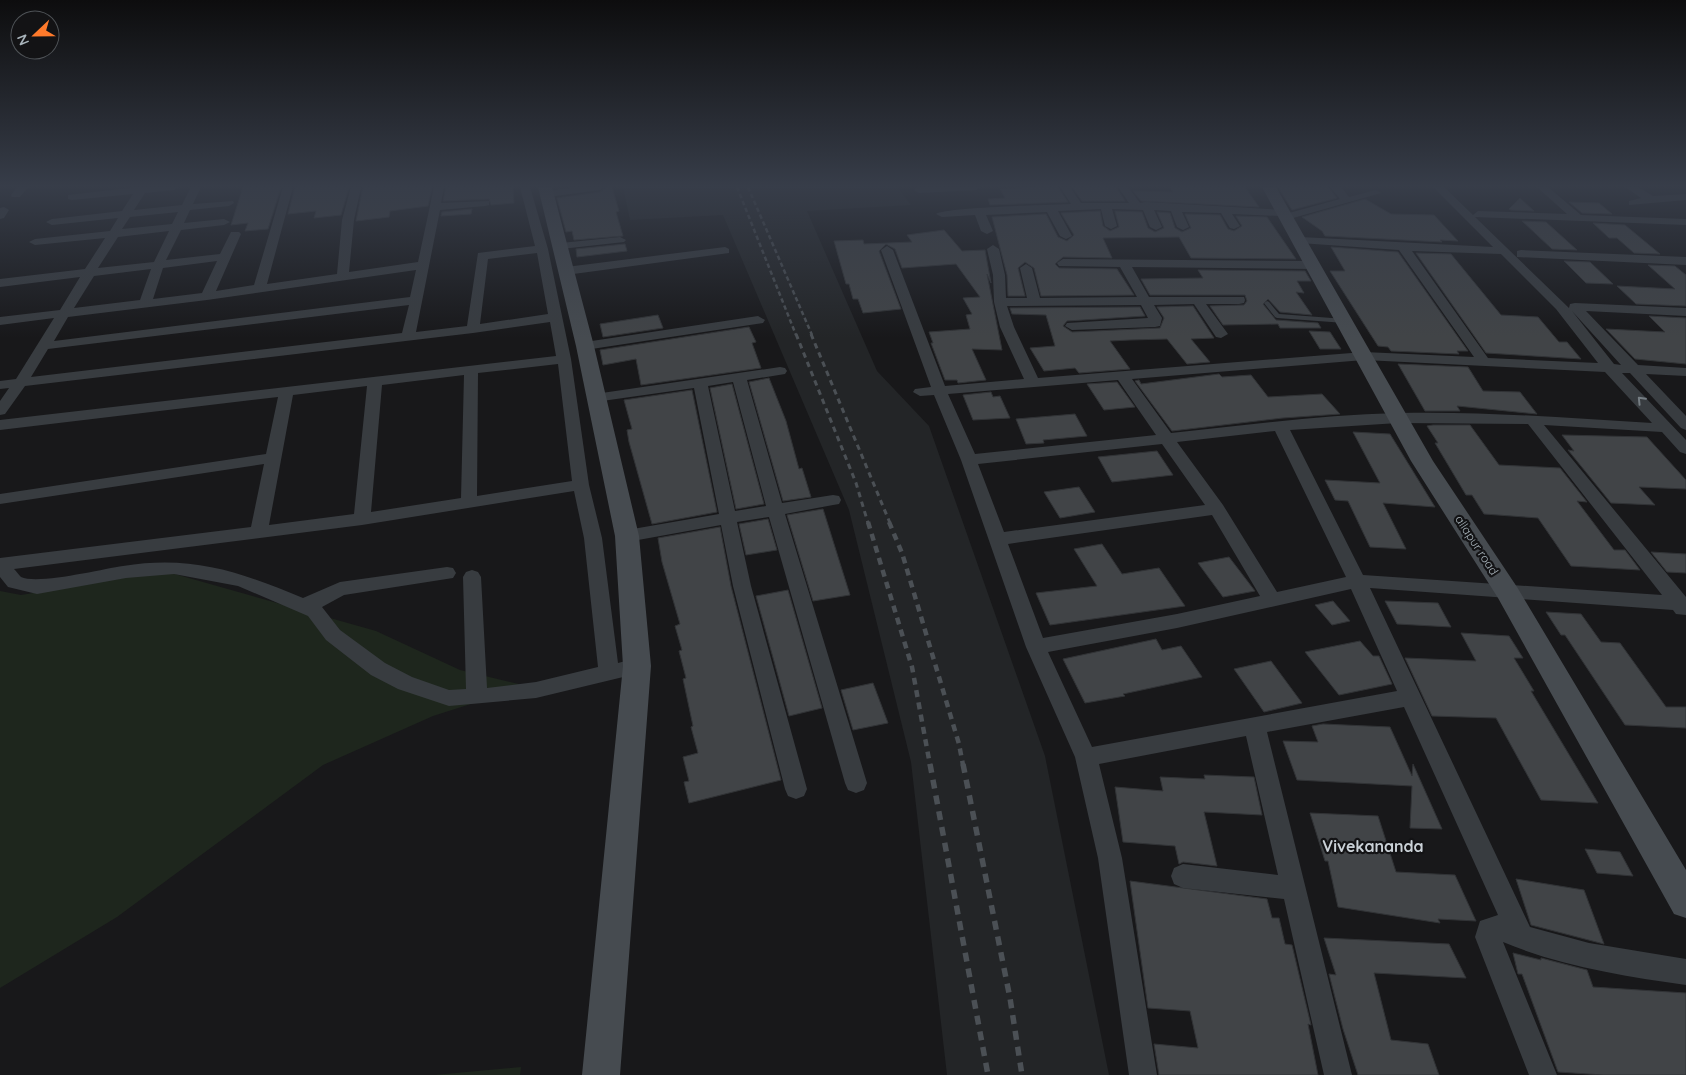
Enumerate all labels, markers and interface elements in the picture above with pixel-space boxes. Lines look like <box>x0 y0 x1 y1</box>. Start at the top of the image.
north arrow <box>10 10 60 60</box>
text: N <box>13 32 33 48</box>
one-way arrow <box>1638 397 1647 406</box>
street label: allapur road <box>1452 512 1502 578</box>
district label: Vivekananda <box>1322 836 1424 856</box>

